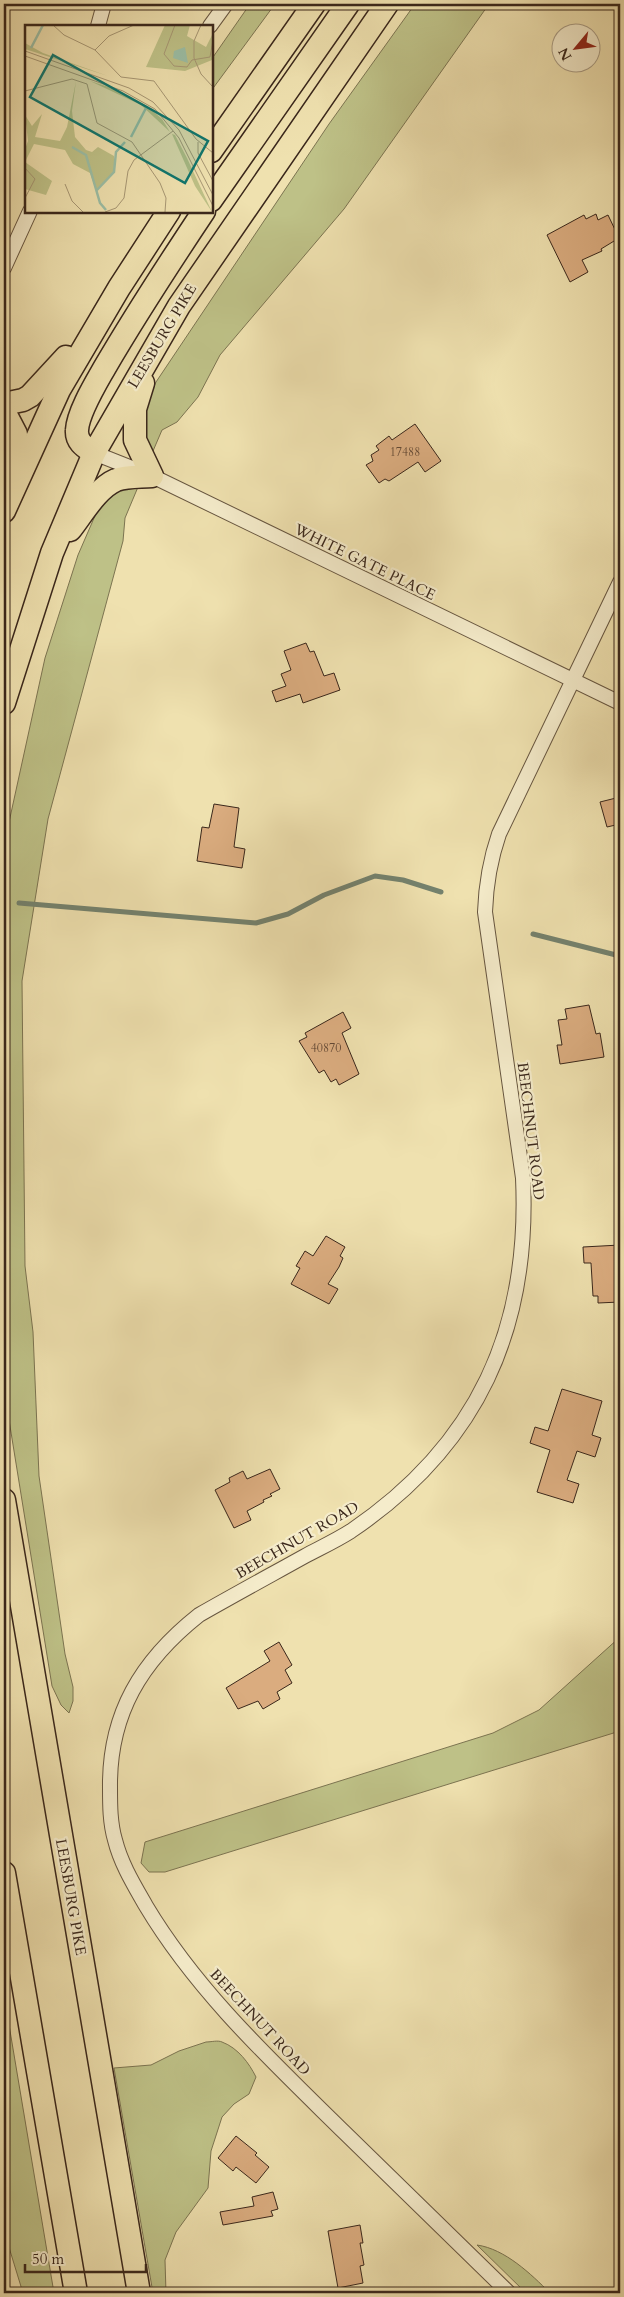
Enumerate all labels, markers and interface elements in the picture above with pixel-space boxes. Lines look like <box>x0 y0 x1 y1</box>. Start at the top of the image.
north arrow <box>552 22 602 72</box>
inset map <box>25 25 212 212</box>
text: N <box>554 44 576 64</box>
street label: LEESBURG PIKE <box>123 280 201 392</box>
house number: 17488 <box>390 444 420 460</box>
street label: WHITE GATE PLACE <box>290 519 439 605</box>
house number: 40870 <box>311 1040 341 1056</box>
street label: BEECHNUT ROAD <box>513 1061 549 1201</box>
street label: BEECHNUT ROAD <box>232 1497 362 1583</box>
street label: LEESBURG PIKE <box>51 1837 91 1957</box>
street label: BEECHNUT ROAD <box>205 1964 315 2080</box>
scale bar <box>25 2242 146 2274</box>
text: 50 m <box>32 2249 64 2269</box>

